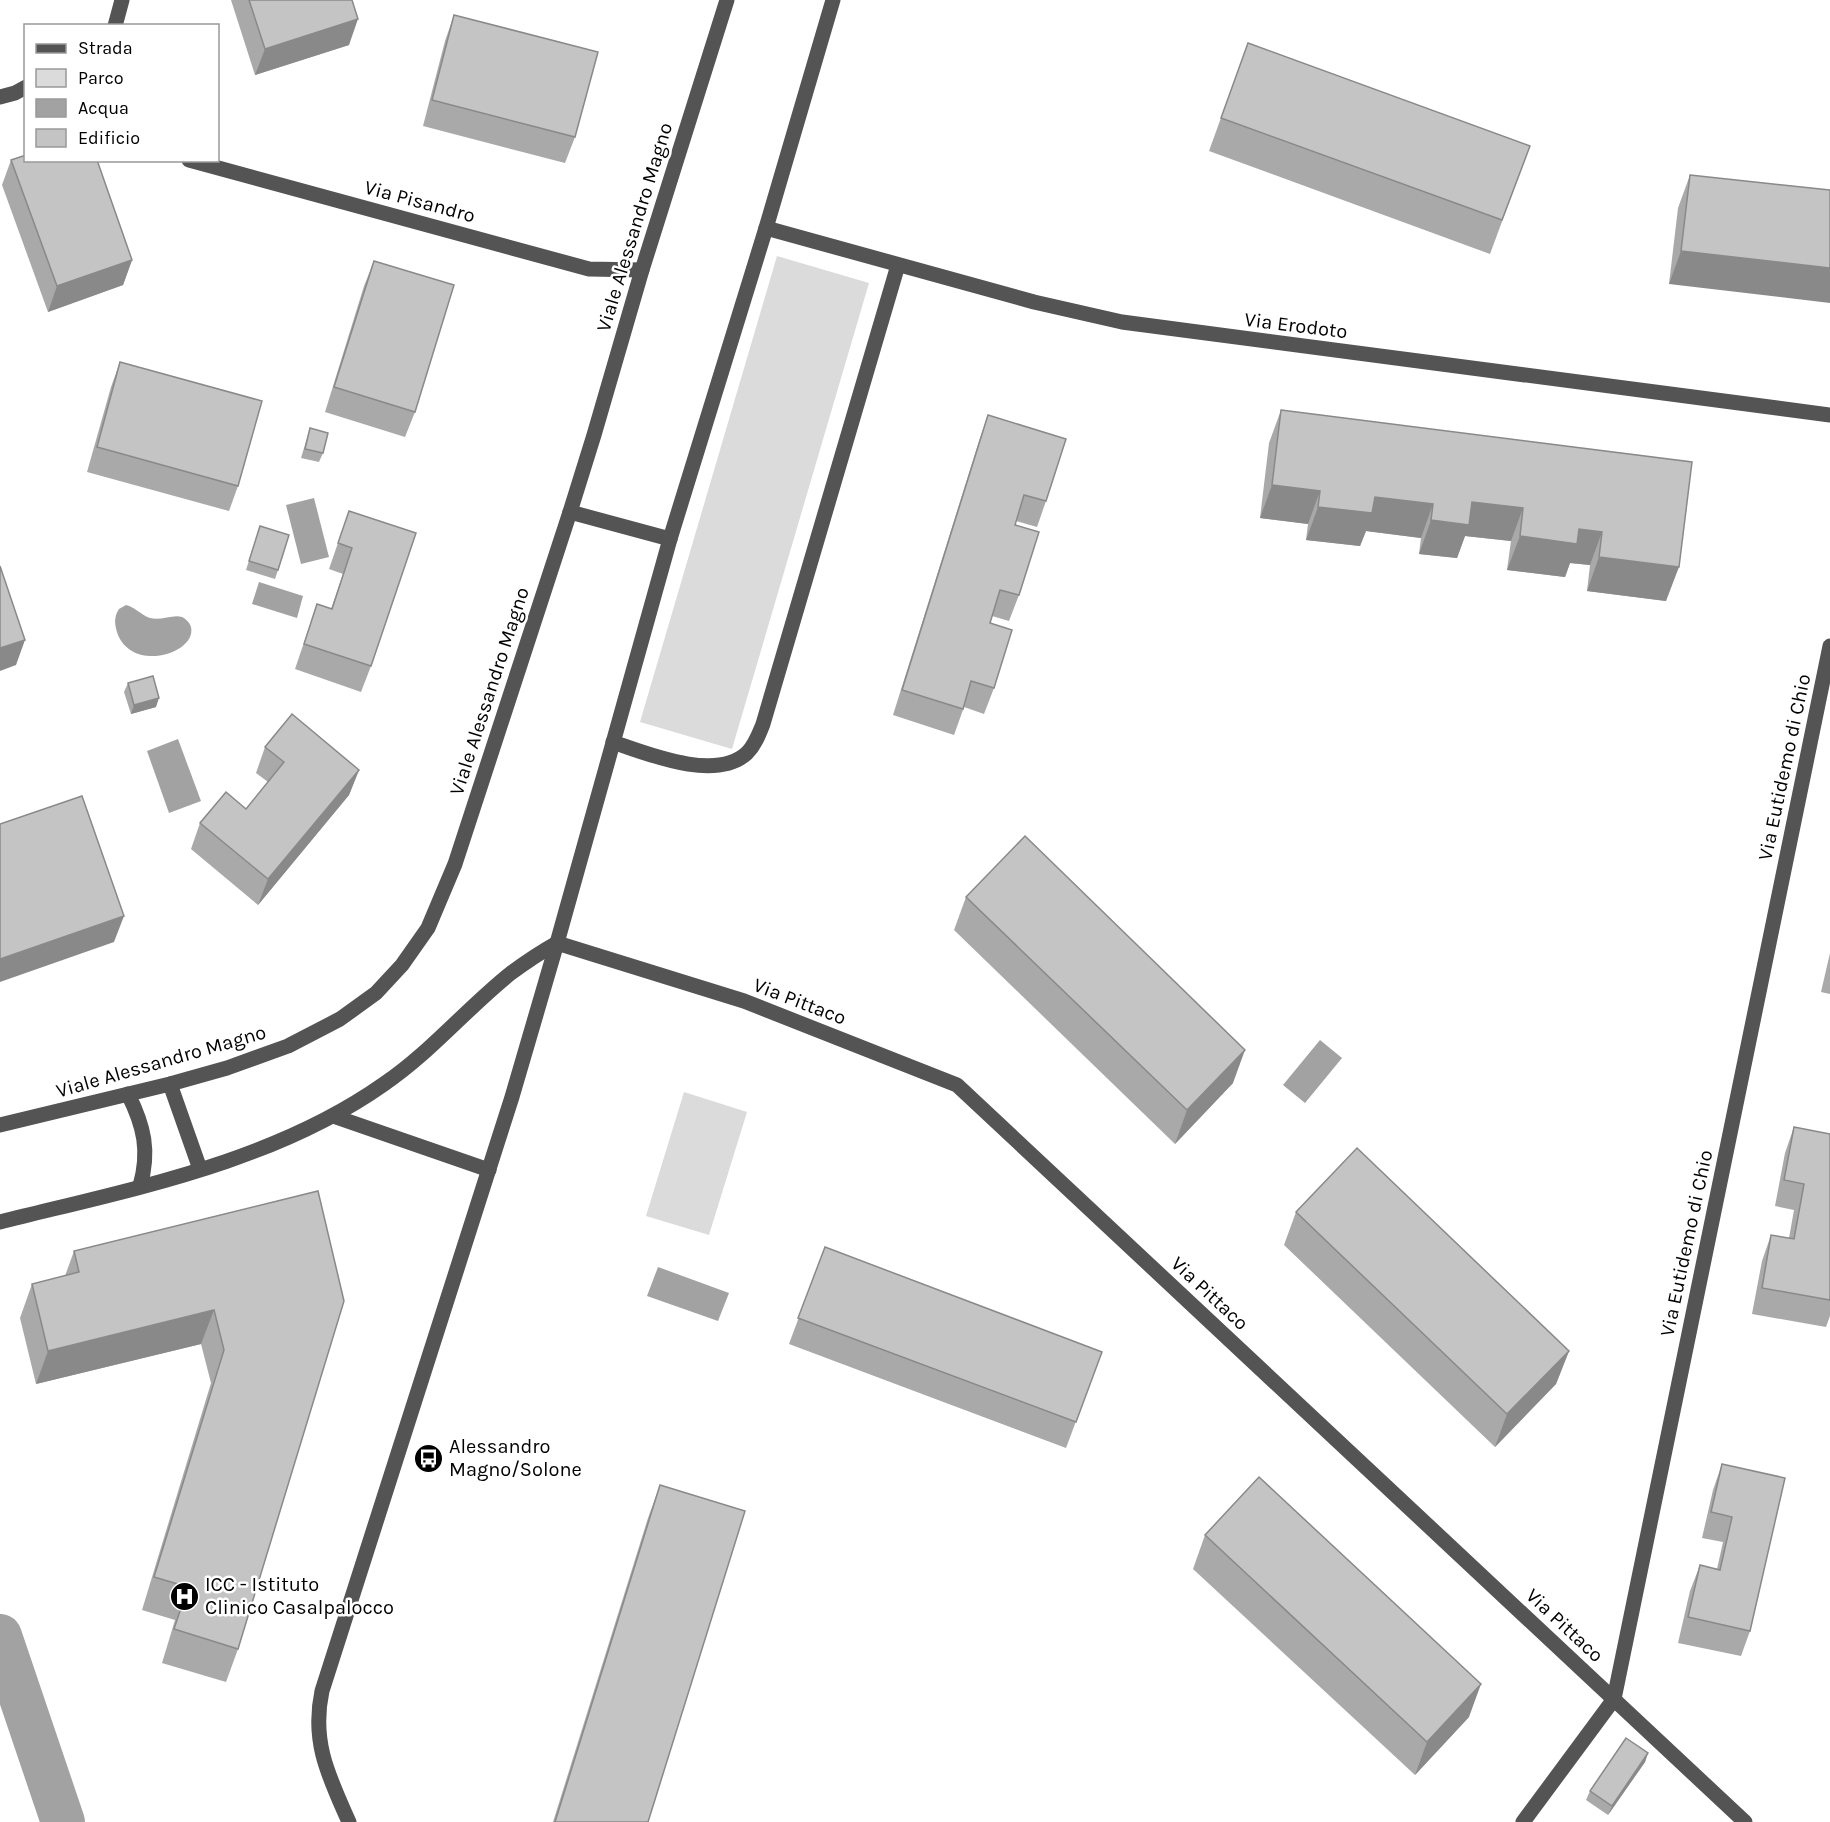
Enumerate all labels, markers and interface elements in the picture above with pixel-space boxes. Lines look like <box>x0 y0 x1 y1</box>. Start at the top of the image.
legend <box>24 24 219 162</box>
text: Strada <box>78 37 133 59</box>
text: Parco <box>78 67 124 89</box>
text: Acqua <box>78 97 129 119</box>
street label: Viale Alessandro Magno <box>592 120 677 334</box>
text: Edificio <box>78 127 140 149</box>
street label: Via Pisandro <box>362 176 478 227</box>
street label: Via Erodoto <box>1243 308 1349 343</box>
street label: Viale Alessandro Magno <box>445 584 534 798</box>
street label: Via Eutidemo di Chio <box>1753 672 1815 862</box>
street label: Via Pittaco <box>750 973 849 1030</box>
street label: Viale Alessandro Magno <box>54 1020 269 1102</box>
street label: Via Eutidemo di Chio <box>1655 1148 1717 1338</box>
street label: Via Pittaco <box>1166 1252 1253 1335</box>
place label: Alessandro Magno/Solone <box>449 1435 582 1481</box>
bus stop icon: Alessandro Magno/Solone <box>412 1442 444 1474</box>
place label: ICC - Istituto Clinico Casalpalocco <box>205 1573 394 1619</box>
hospital icon: ICC - Istituto Clinico Casalpalocco <box>168 1580 200 1612</box>
street label: Via Pittaco <box>1521 1584 1608 1667</box>

